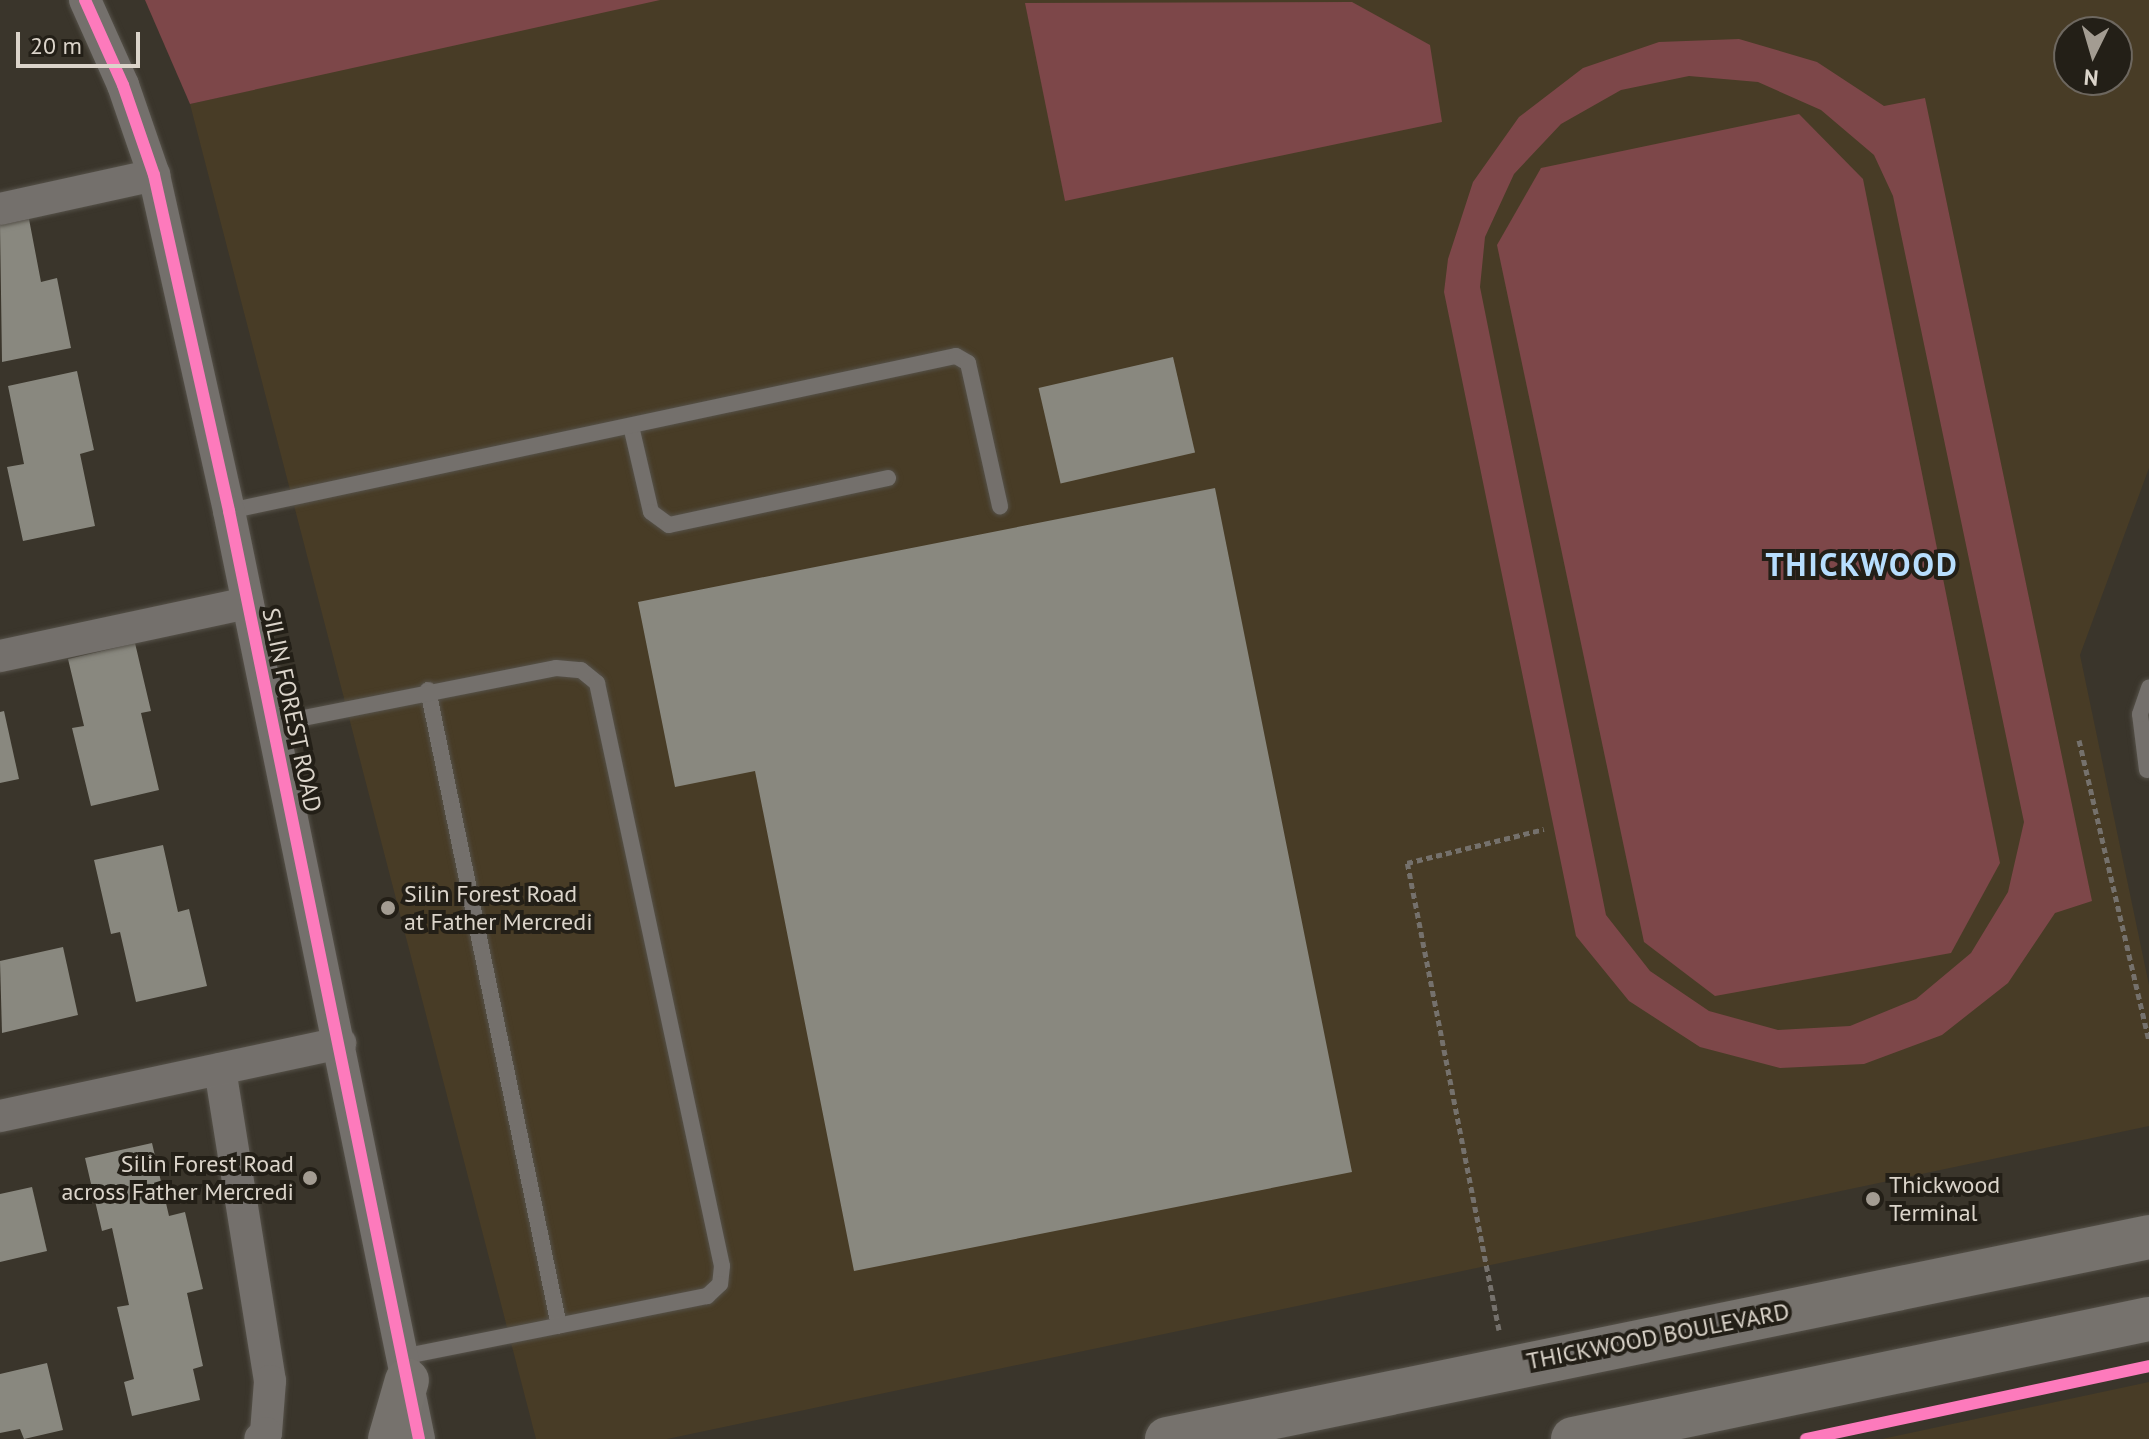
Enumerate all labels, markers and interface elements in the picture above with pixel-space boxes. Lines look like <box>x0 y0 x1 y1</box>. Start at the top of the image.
scale bar <box>20 16 144 66</box>
north arrow <box>2053 16 2133 96</box>
text: 20 m <box>30 30 82 61</box>
text: N <box>2083 63 2100 92</box>
district label: THICKWOOD <box>1765 545 1959 583</box>
street label: SILIN FOREST ROAD <box>256 605 328 815</box>
place label: Silin Forest Road at Father Mercredi <box>404 880 593 936</box>
marker: Silin Forest Road at Father Mercredi <box>379 899 397 917</box>
place label: Silin Forest Road across Father Mercredi <box>61 1150 294 1206</box>
marker: Silin Forest Road across Father Mercredi <box>301 1169 319 1187</box>
place label: Thickwood Terminal <box>1889 1171 2000 1227</box>
marker: Thickwood Terminal <box>1864 1190 1882 1208</box>
street label: THICKWOOD BOULEVARD <box>1524 1296 1792 1376</box>

